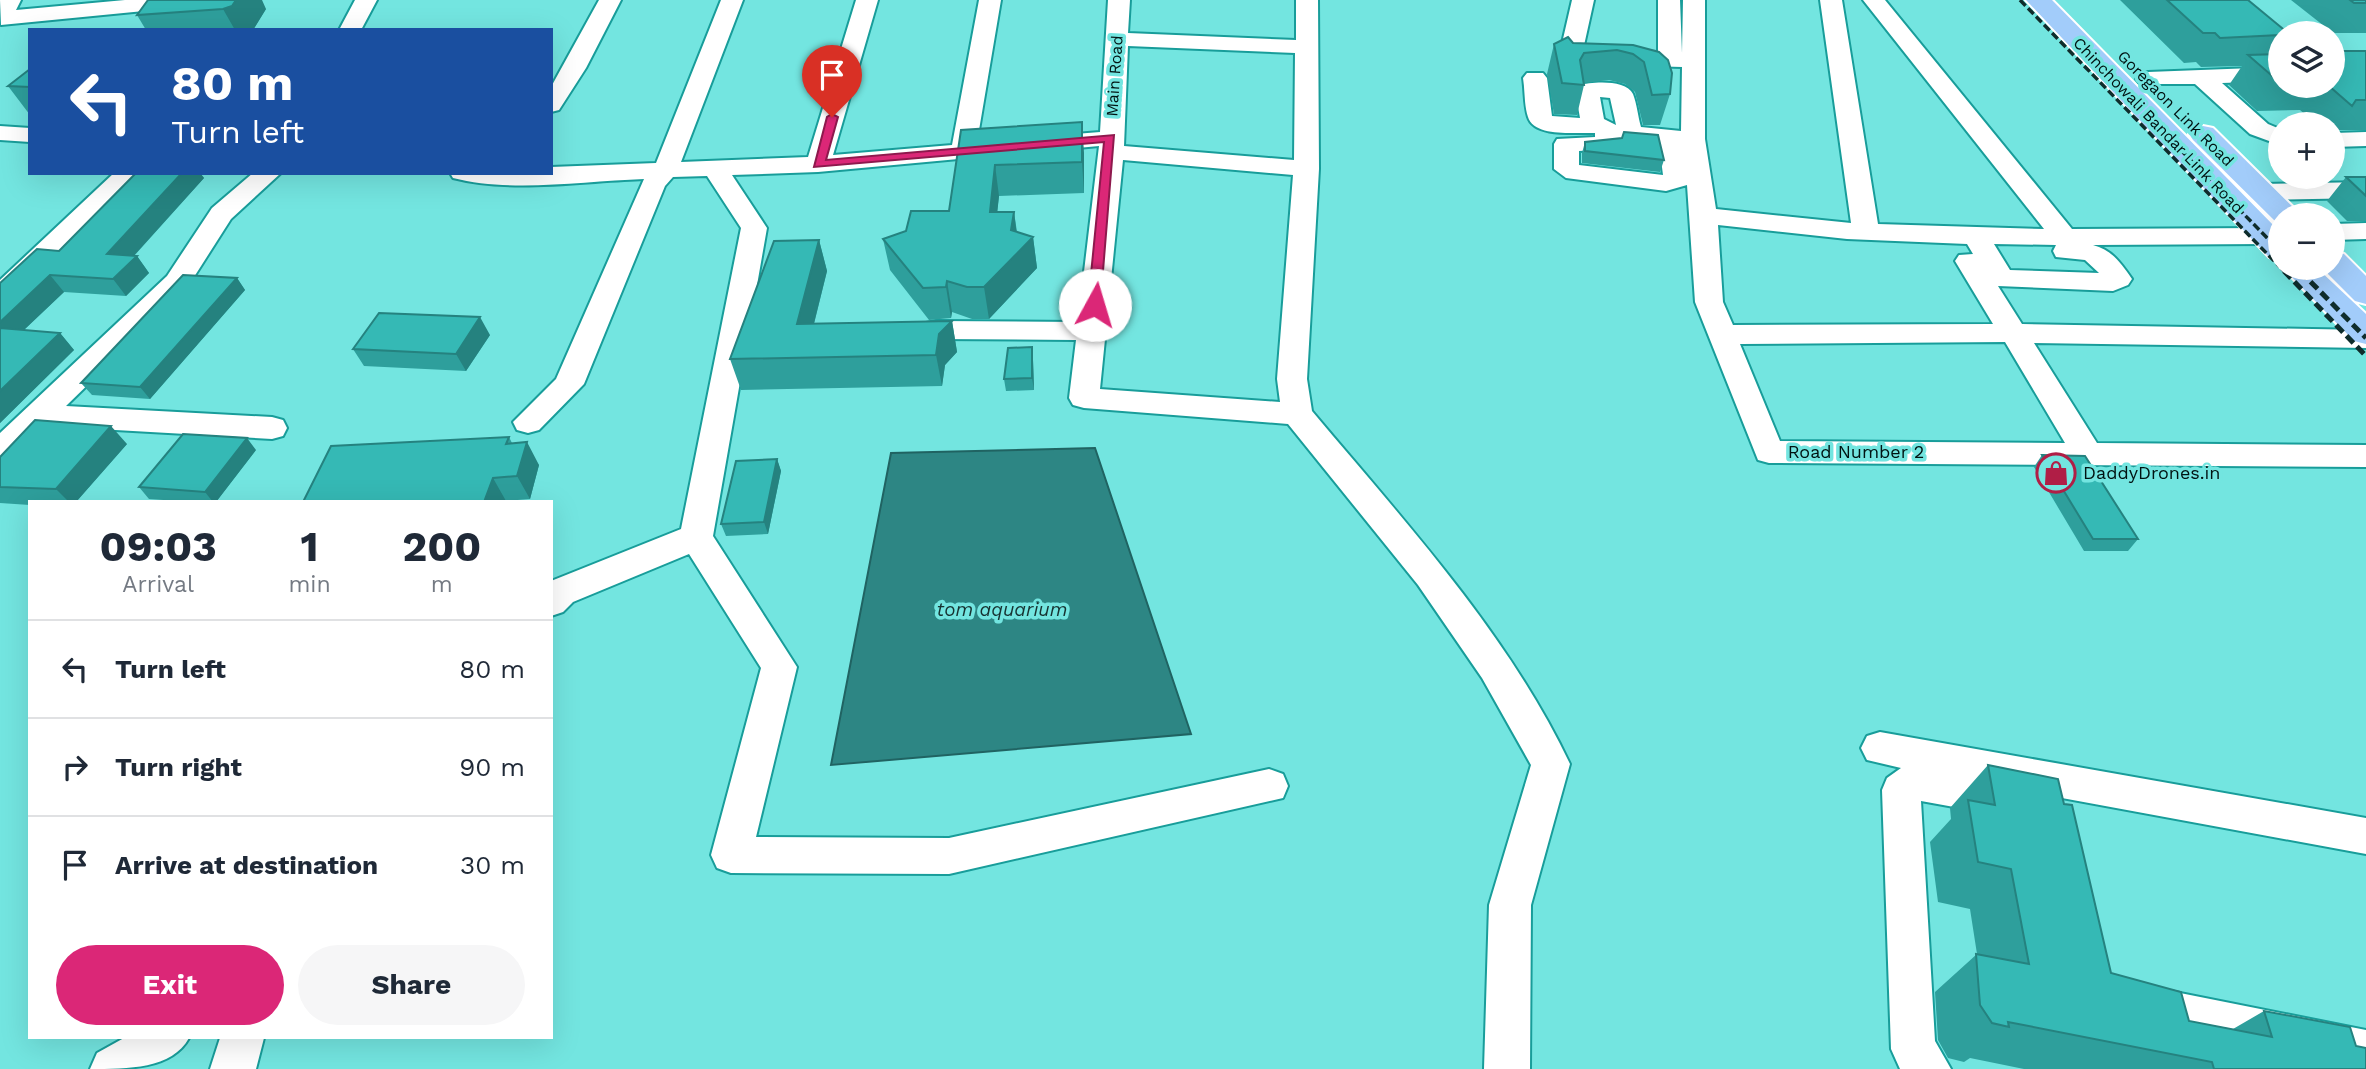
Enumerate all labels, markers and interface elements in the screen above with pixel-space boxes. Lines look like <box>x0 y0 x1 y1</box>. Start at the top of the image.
map controls <box>2268 21 2345 280</box>
button: layers <box>2268 21 2345 98</box>
street label: Chinchowali Bandar Link Road <box>2069 33 2248 217</box>
street label: Main Road <box>1102 35 1127 117</box>
pin <box>802 45 862 117</box>
street label: Goregaon Link Road <box>2114 46 2238 170</box>
text: 80 m <box>171 54 293 112</box>
icon: left <box>56 56 147 147</box>
icon: arrive <box>813 56 851 94</box>
button: + <box>2268 112 2345 189</box>
text: Turn left <box>171 113 304 151</box>
button: − <box>2268 203 2345 280</box>
position arrow <box>1058 268 1132 342</box>
street label: Road Number 2 <box>1788 441 1924 462</box>
shop icon: DaddyDrones.in <box>2035 452 2077 494</box>
place label: DaddyDrones.in <box>2083 462 2221 483</box>
text: 09:03 <box>100 522 217 571</box>
text: 1 <box>300 522 319 571</box>
text: 200 <box>402 522 481 571</box>
text: Arrival <box>122 571 194 598</box>
text: min <box>288 571 331 598</box>
text: m <box>431 571 453 598</box>
water label: tom aquarium <box>937 598 1067 621</box>
icon: left <box>56 650 94 688</box>
text: Turn left <box>115 654 226 684</box>
text: 80 m <box>459 654 525 684</box>
icon: right <box>56 748 94 786</box>
text: Turn right <box>115 752 242 782</box>
text: 90 m <box>459 752 525 782</box>
icon: arrive <box>56 846 94 884</box>
text: Arrive at destination <box>115 850 378 880</box>
text: 30 m <box>460 850 525 880</box>
button: Exit <box>56 945 284 1025</box>
button: Share <box>298 945 525 1025</box>

